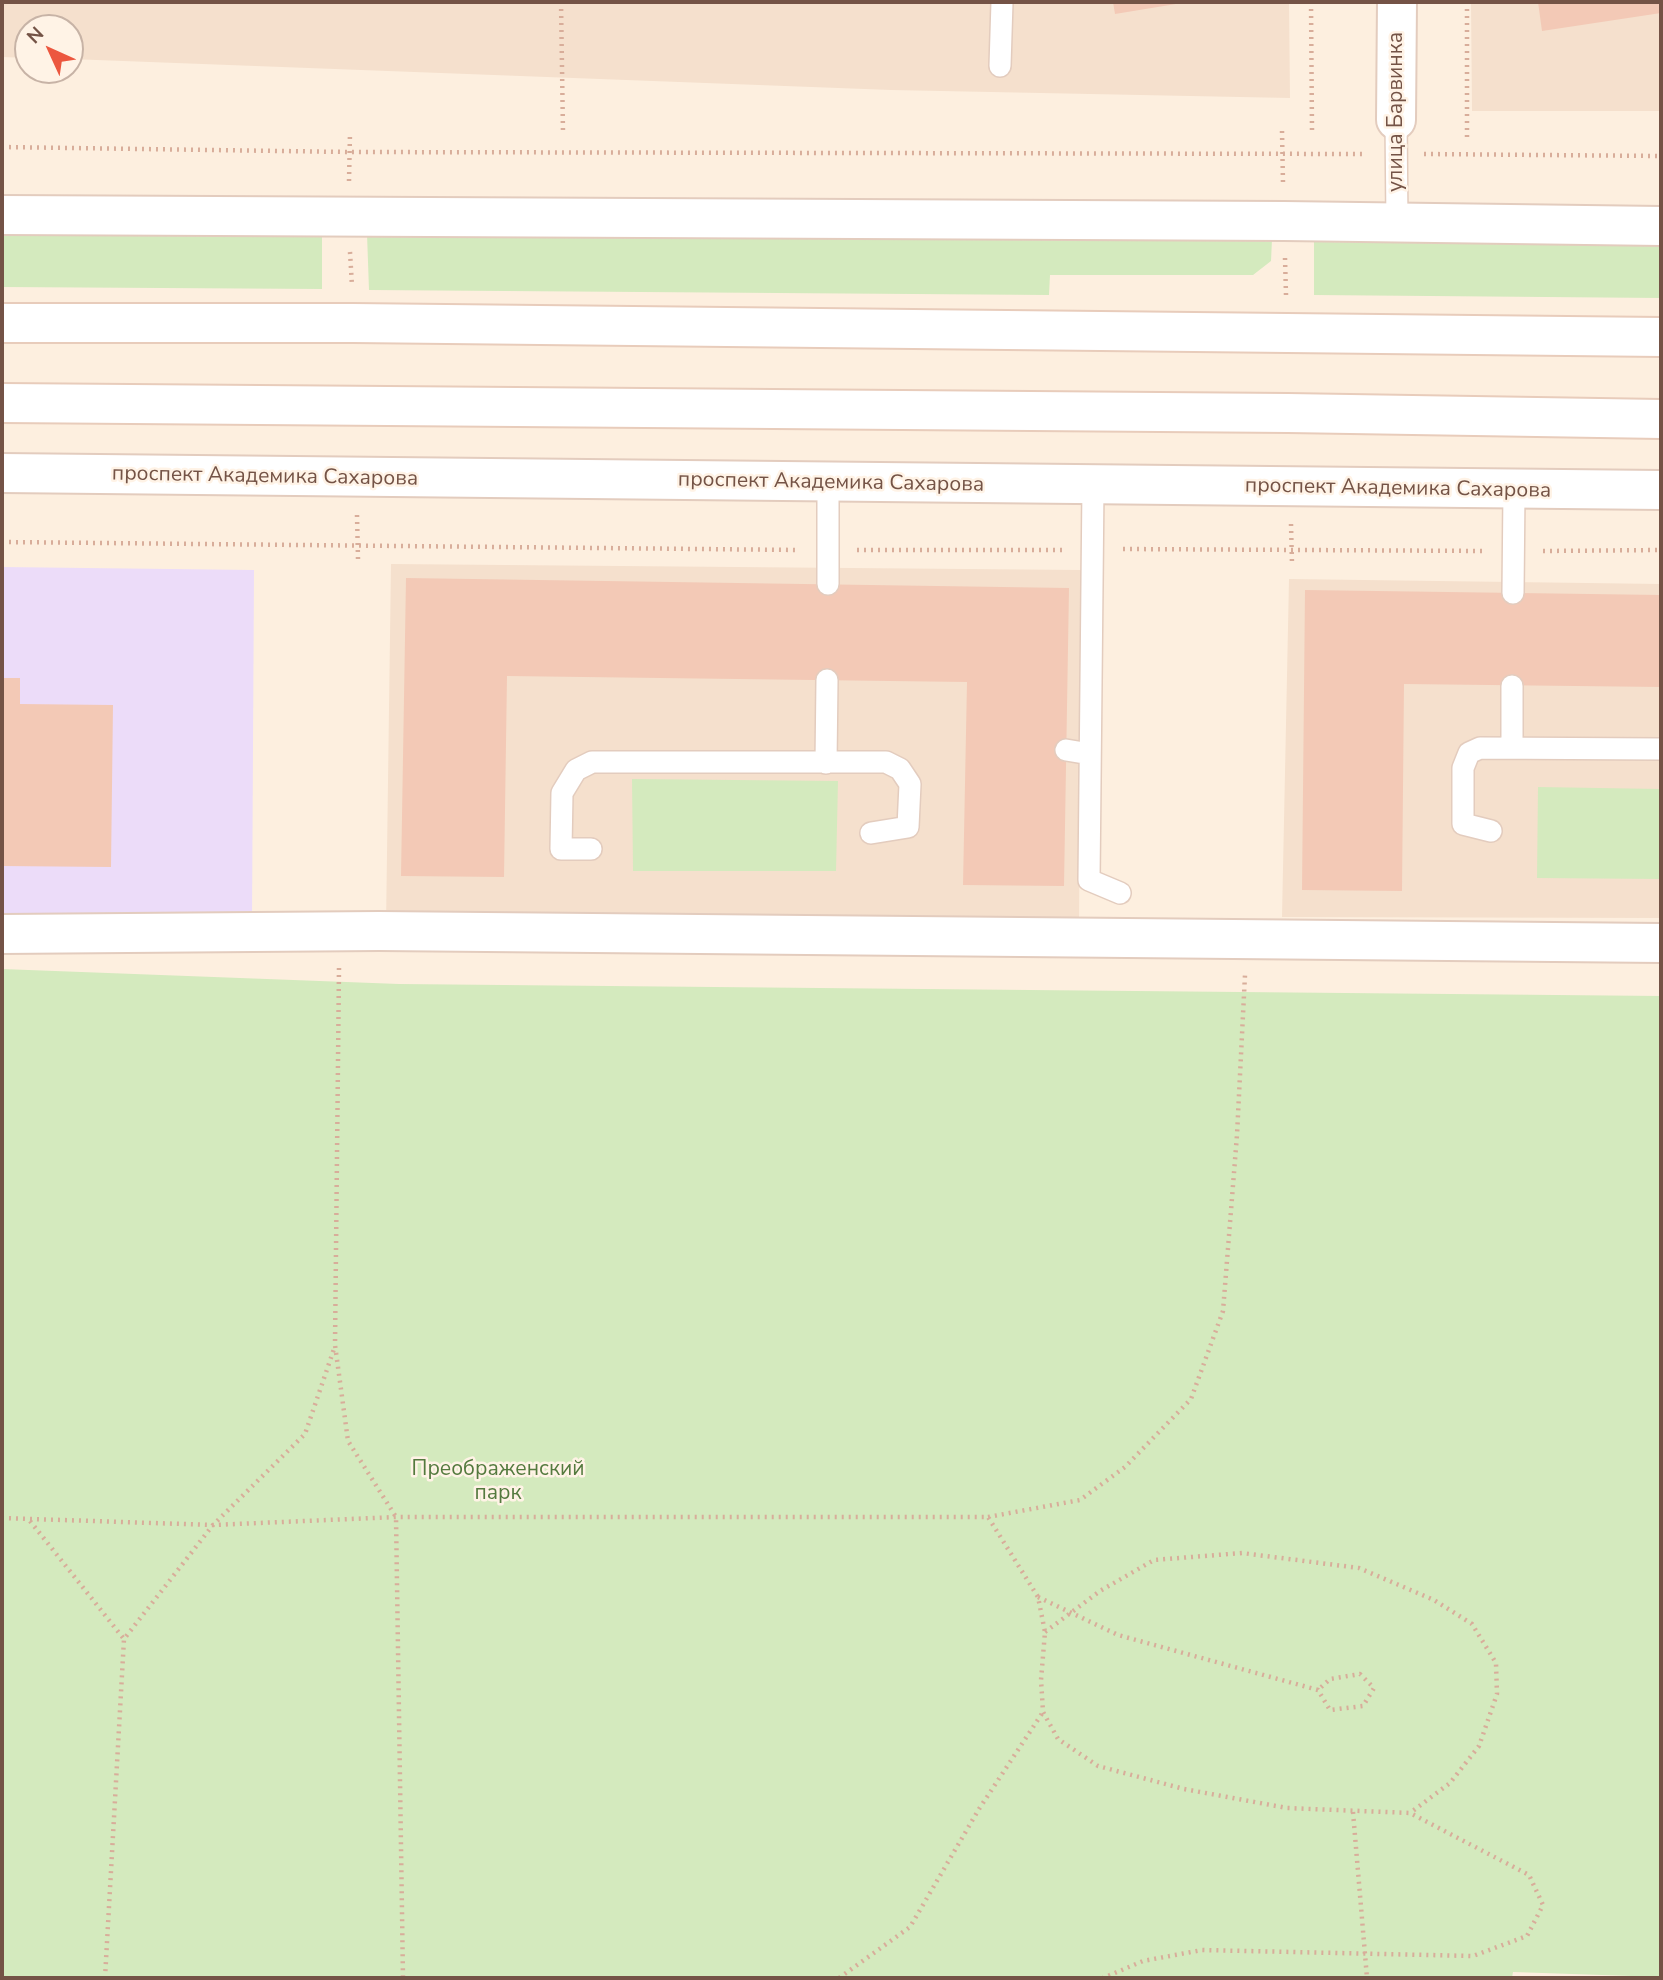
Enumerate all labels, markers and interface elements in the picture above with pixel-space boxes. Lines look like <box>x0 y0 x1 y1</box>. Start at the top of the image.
north arrow <box>14 14 84 84</box>
text: N <box>21 21 50 50</box>
street label: улица Барвинка <box>1384 32 1410 192</box>
street label: проспект Академика Сахарова <box>112 462 418 492</box>
street label: проспект Академика Сахарова <box>678 468 984 498</box>
street label: проспект Академика Сахарова <box>1245 474 1551 504</box>
park label: Преображенский парк <box>412 1457 584 1507</box>

